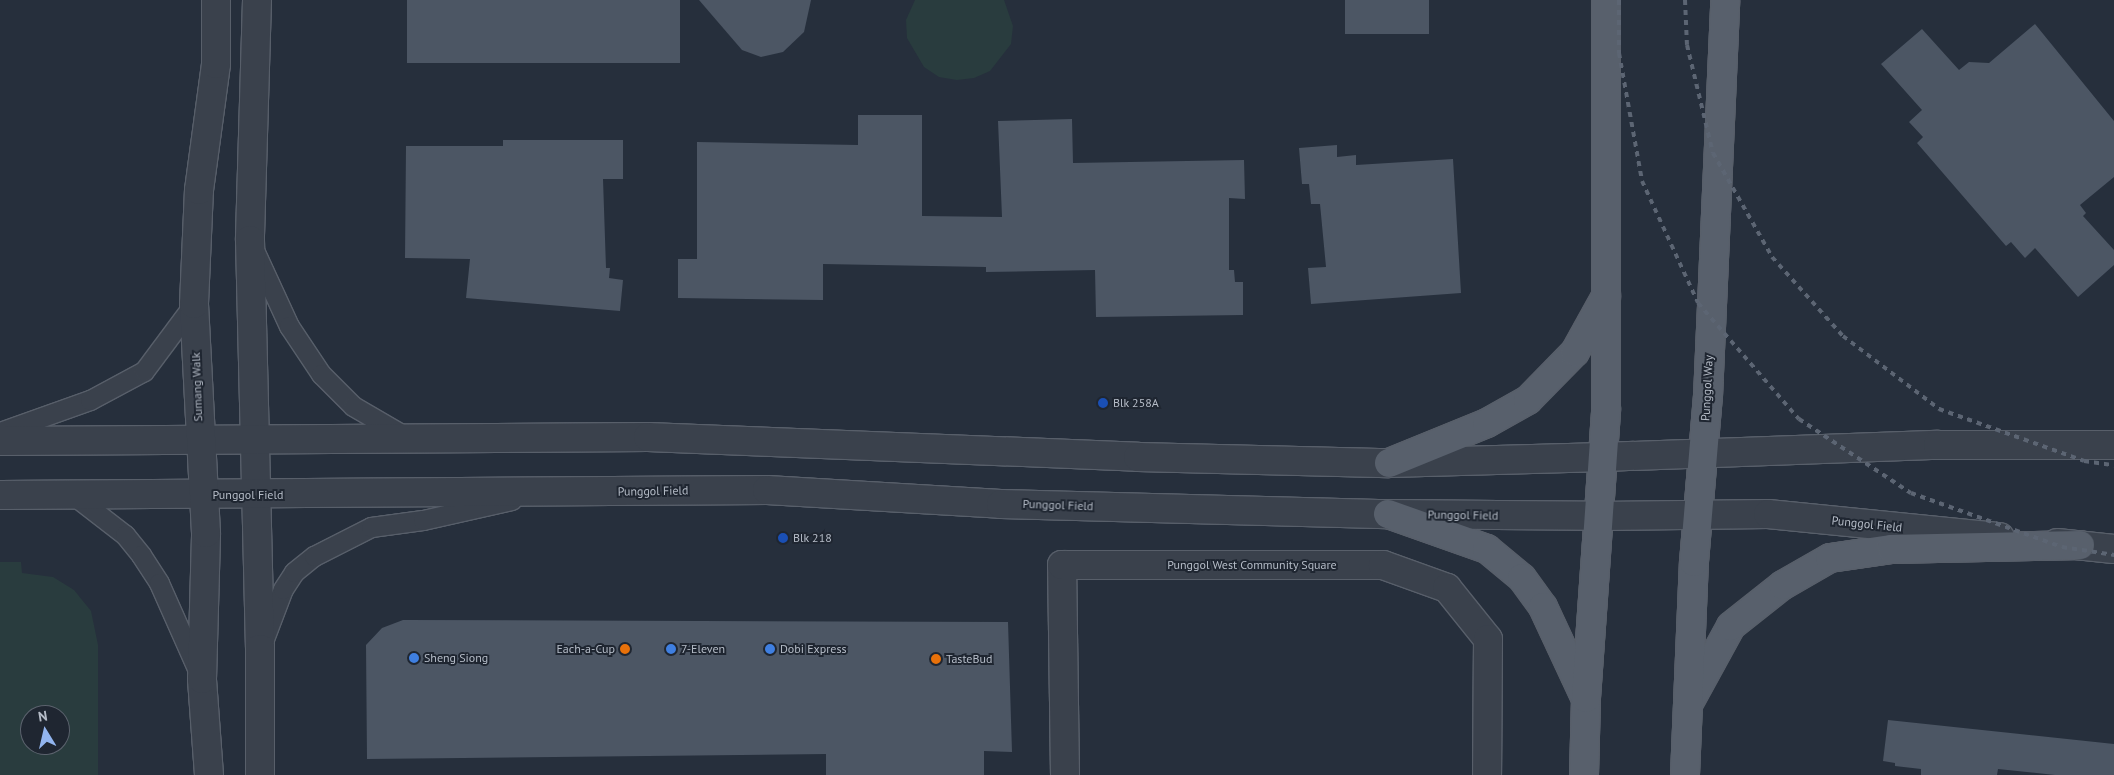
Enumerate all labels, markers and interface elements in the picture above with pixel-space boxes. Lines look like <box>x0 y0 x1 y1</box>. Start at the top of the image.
street label: Sumang Walk <box>189 352 205 422</box>
street label: Punggol Way <box>1698 355 1716 421</box>
place label: Blk 258A <box>1113 396 1159 410</box>
marker: Blk 258A <box>1097 397 1109 409</box>
street label: Punggol Field <box>617 483 689 499</box>
street label: Punggol Field <box>213 488 283 502</box>
street label: Punggol Field <box>1022 497 1094 513</box>
street label: Punggol Field <box>1427 507 1499 523</box>
street label: Punggol Field <box>1831 513 1903 535</box>
place label: Blk 218 <box>793 531 832 545</box>
marker: Blk 218 <box>777 532 789 544</box>
street label: Punggol West Community Square <box>1167 558 1337 572</box>
place label: Each-a-Cup <box>556 642 615 656</box>
place label: 7-Eleven <box>681 642 725 656</box>
place label: Dobi Express <box>780 642 847 656</box>
marker: Each-a-Cup <box>619 643 631 655</box>
marker: 7-Eleven <box>665 643 677 655</box>
marker: Dobi Express <box>764 643 776 655</box>
place label: Sheng Siong <box>424 651 488 665</box>
marker: Sheng Siong <box>408 652 420 664</box>
place label: TasteBud <box>946 652 992 666</box>
marker: TasteBud <box>930 653 942 665</box>
north arrow <box>20 705 70 755</box>
text: N <box>37 707 49 726</box>

